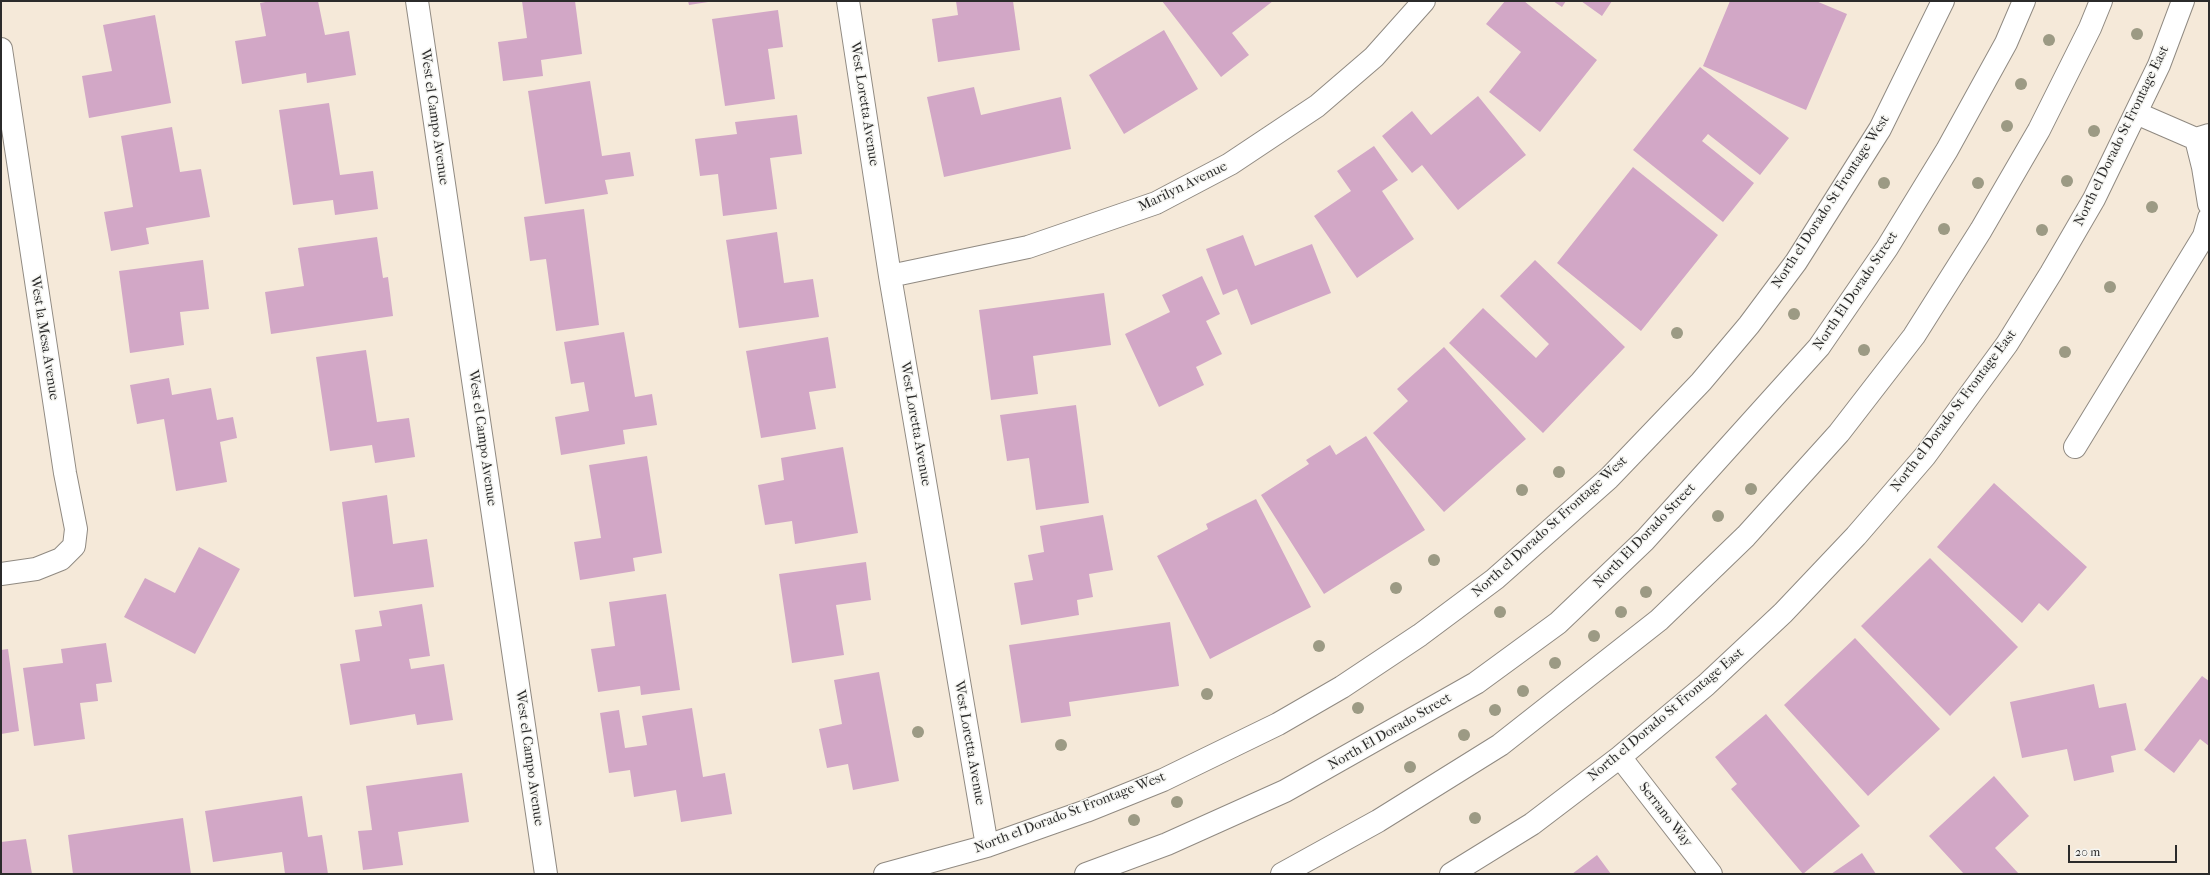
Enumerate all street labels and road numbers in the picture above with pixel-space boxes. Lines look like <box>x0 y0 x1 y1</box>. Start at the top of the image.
street label: West Loretta Avenue <box>846 41 882 167</box>
street label: North el Dorado St Frontage East <box>2071 43 2173 229</box>
street label: West el Campo Avenue <box>416 48 452 186</box>
street label: North el Dorado St Frontage West <box>1769 112 1893 292</box>
street label: Marilyn Avenue <box>1136 158 1230 216</box>
street label: North El Dorado Street <box>1810 228 1902 354</box>
street label: West la Mesa Avenue <box>26 275 62 401</box>
street label: North el Dorado St Frontage East <box>1888 327 2020 495</box>
street label: West Loretta Avenue <box>896 361 934 487</box>
street label: West el Campo Avenue <box>464 369 500 507</box>
street label: North el Dorado St Frontage West <box>1469 453 1631 601</box>
street label: North El Dorado Street <box>1591 480 1699 592</box>
street label: North el Dorado St Frontage East <box>1585 645 1747 785</box>
street label: West Loretta Avenue <box>950 680 988 806</box>
street label: West el Campo Avenue <box>511 689 547 827</box>
street label: North El Dorado Street <box>1325 690 1455 774</box>
street label: North el Dorado St Frontage West <box>972 769 1168 857</box>
street label: Serrano Way <box>1635 779 1695 851</box>

